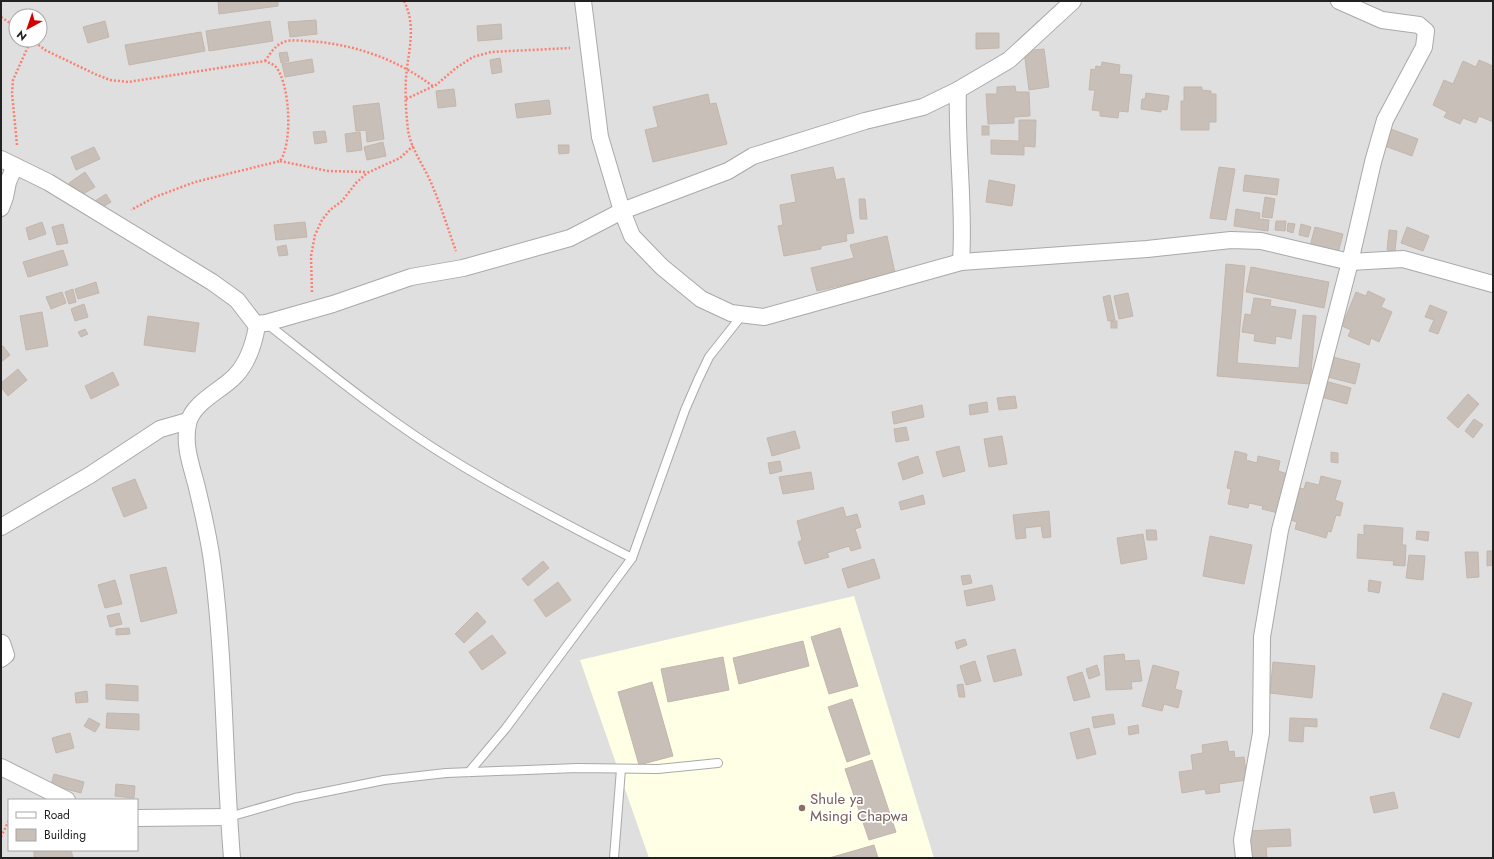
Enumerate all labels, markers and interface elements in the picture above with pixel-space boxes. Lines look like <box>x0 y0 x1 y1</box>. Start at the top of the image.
north arrow <box>8 8 48 48</box>
text: N <box>13 27 30 45</box>
place label: Shule ya Msingi Chapwa <box>810 788 908 827</box>
legend <box>8 799 138 851</box>
marker: Shule ya Msingi Chapwa <box>797 803 807 813</box>
text: Road <box>44 806 70 824</box>
text: Building <box>44 826 86 844</box>

